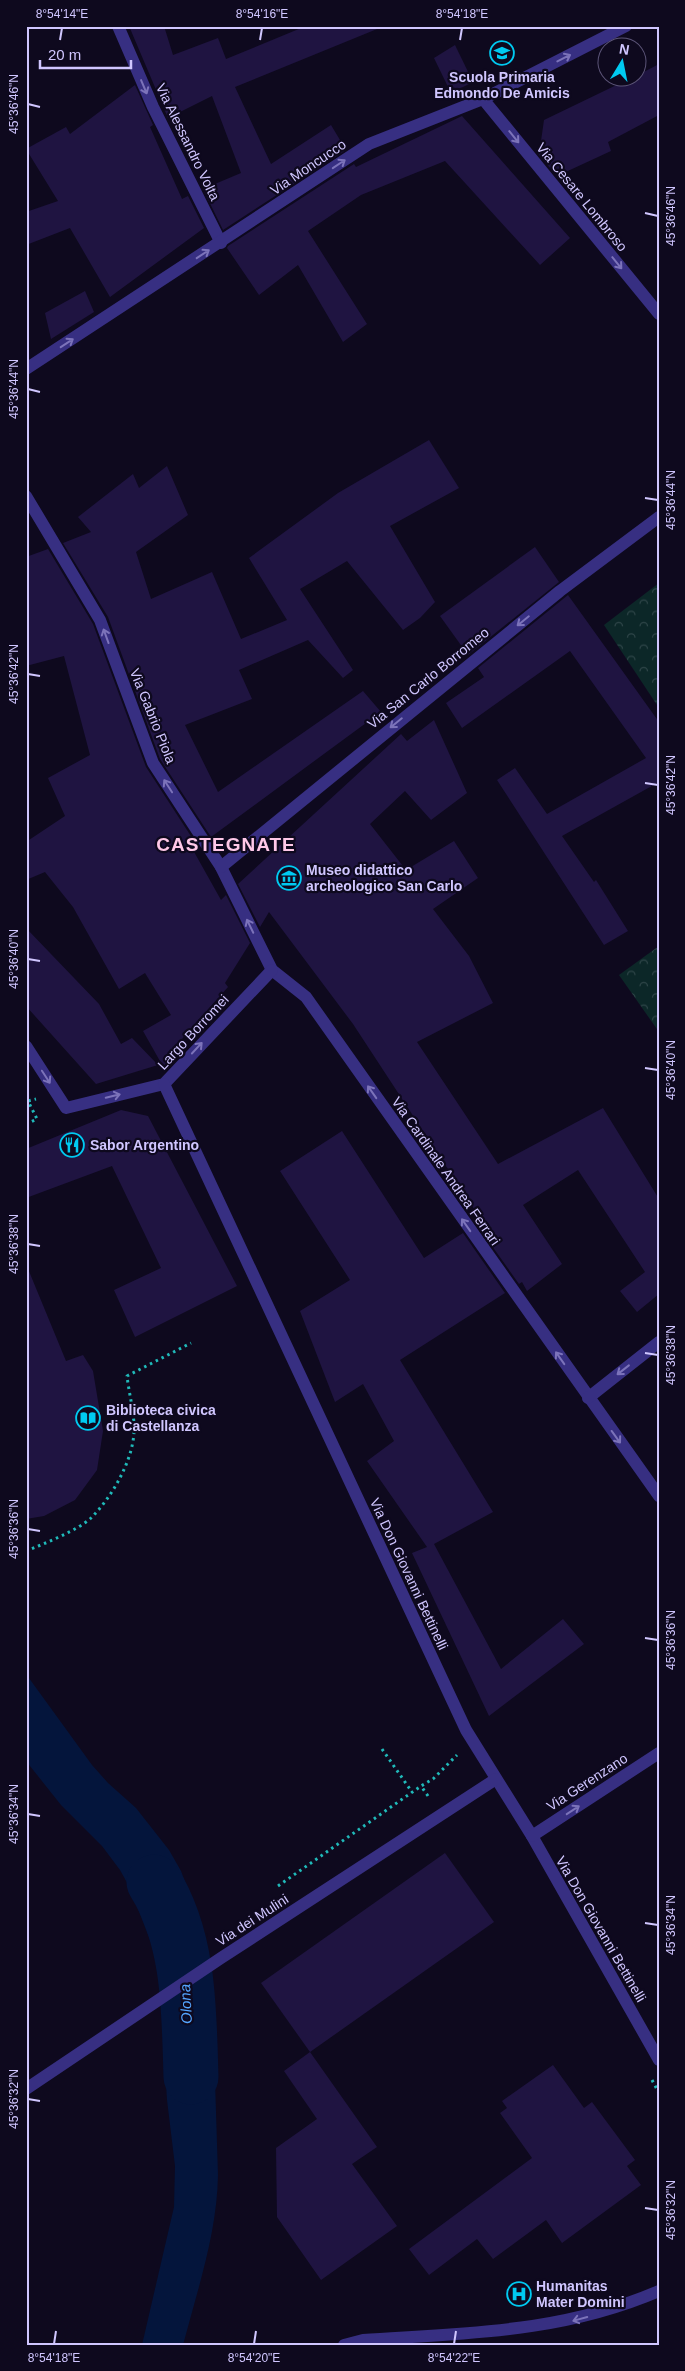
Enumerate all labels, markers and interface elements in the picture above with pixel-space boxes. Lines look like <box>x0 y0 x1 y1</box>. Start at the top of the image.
text: 8°54'14"E <box>36 7 88 21</box>
text: 8°54'16"E <box>236 7 288 21</box>
text: 8°54'18"E <box>436 7 488 21</box>
scale bar <box>40 38 131 70</box>
north arrow <box>598 38 648 88</box>
school or university icon: Scuola Primaria Edmondo De Amicis <box>489 40 515 66</box>
text: N <box>618 40 631 58</box>
text: 20 m <box>48 46 81 63</box>
one-way arrow <box>556 53 571 62</box>
place label: Scuola Primaria Edmondo De Amicis <box>434 69 570 101</box>
text: 45°36'46"N <box>7 74 21 134</box>
one-way arrow <box>140 79 150 94</box>
street label: Via Alessandro Volta <box>153 81 223 203</box>
one-way arrow <box>508 130 519 143</box>
street label: Via Moncucco <box>267 136 349 198</box>
street label: Via Cesare Lombroso <box>533 139 631 255</box>
one-way arrow <box>331 159 345 169</box>
text: 45°36'46"N <box>664 186 678 246</box>
one-way arrow <box>196 249 210 259</box>
one-way arrow <box>611 256 622 269</box>
one-way arrow <box>60 338 74 348</box>
text: 45°36'44"N <box>7 359 21 419</box>
text: 45°36'44"N <box>664 470 678 530</box>
one-way arrow <box>516 616 529 627</box>
street label: Via San Carlo Borromeo <box>364 624 492 732</box>
one-way arrow <box>101 629 110 645</box>
text: 45°36'42"N <box>7 644 21 704</box>
street label: Via Gabrio Piola <box>127 666 179 766</box>
one-way arrow <box>390 718 403 729</box>
text: 45°36'42"N <box>664 755 678 815</box>
one-way arrow <box>163 780 173 794</box>
district label: CASTEGNATE <box>156 834 296 855</box>
place label: Museo didattico archeologico San Carlo <box>306 862 462 894</box>
museum icon: Museo didattico archeologico San Carlo <box>276 865 302 891</box>
one-way arrow <box>245 919 254 934</box>
text: 45°36'40"N <box>7 929 21 989</box>
street label: Largo Borromei <box>154 991 232 1073</box>
text: 45°36'40"N <box>664 1040 678 1100</box>
one-way arrow <box>191 1042 203 1055</box>
one-way arrow <box>41 1070 51 1084</box>
one-way arrow <box>367 1086 377 1100</box>
one-way arrow <box>105 1091 121 1100</box>
street label: Via Cardinale Andrea Ferrari <box>389 1094 503 1248</box>
restaurant icon: Sabor Argentino <box>59 1132 85 1158</box>
place label: Sabor Argentino <box>90 1137 199 1153</box>
text: 45°36'38"N <box>7 1214 21 1274</box>
one-way arrow <box>461 1218 471 1232</box>
text: 45°36'38"N <box>664 1325 678 1385</box>
one-way arrow <box>555 1351 565 1365</box>
one-way arrow <box>617 1365 630 1376</box>
place label: Biblioteca civica di Castellanza <box>106 1402 216 1434</box>
library icon: Biblioteca civica di Castellanza <box>75 1405 101 1431</box>
one-way arrow <box>611 1430 621 1444</box>
street label: Via Don Giovanni Bettinelli <box>367 1496 451 1652</box>
text: 45°36'36"N <box>7 1499 21 1559</box>
text: 45°36'36"N <box>664 1610 678 1670</box>
street label: Via Gerenzano <box>544 1750 631 1814</box>
text: 45°36'34"N <box>7 1784 21 1844</box>
one-way arrow <box>566 1804 580 1815</box>
street label: Via Don Giovanni Bettinelli <box>553 1853 649 2005</box>
street label: Via dei Mulini <box>213 1891 291 1949</box>
text: 45°36'34"N <box>664 1895 678 1955</box>
water label: Olona <box>176 1984 195 2024</box>
text: 45°36'32"N <box>7 2069 21 2129</box>
text: 45°36'32"N <box>664 2180 678 2240</box>
place label: Humanitas Mater Domini <box>536 2278 625 2310</box>
hospital icon: Humanitas Mater Domini <box>506 2281 532 2307</box>
one-way arrow <box>572 2314 588 2324</box>
text: 8°54'18"E <box>28 2351 80 2365</box>
text: 8°54'20"E <box>228 2351 280 2365</box>
text: 8°54'22"E <box>428 2351 480 2365</box>

